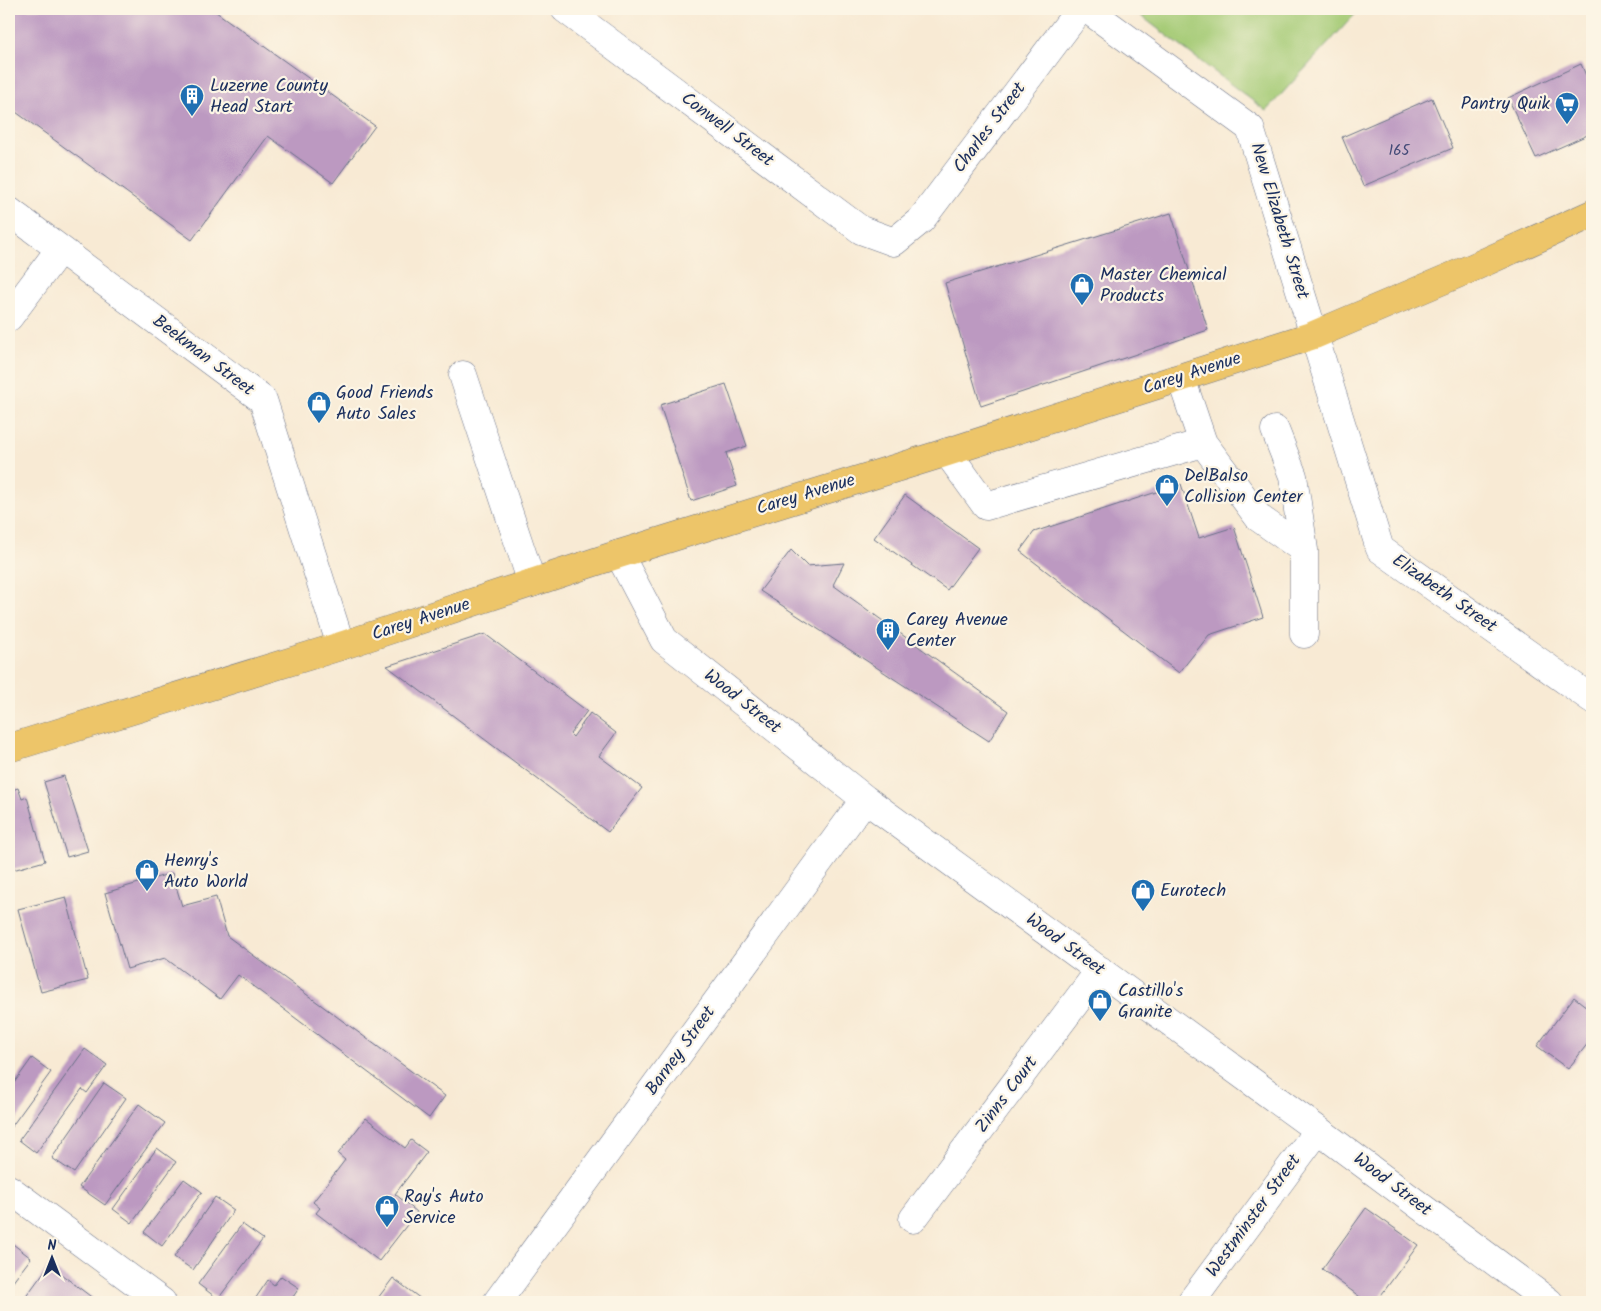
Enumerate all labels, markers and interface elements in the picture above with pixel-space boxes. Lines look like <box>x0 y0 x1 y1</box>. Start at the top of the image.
place label: Luzerne County Head Start <box>210 72 329 122</box>
street label: Charles Street <box>946 75 1035 180</box>
building icon: Luzerne County Head Start <box>179 83 205 117</box>
street label: Conwell Street <box>674 85 781 175</box>
place label: Pantry Quik <box>1461 90 1551 119</box>
supermarket icon: Pantry Quik <box>1554 91 1580 125</box>
street label: New Elizabeth Street <box>1241 139 1317 304</box>
house number: 165 <box>1388 139 1410 163</box>
place label: Master Chemical Products <box>1100 261 1227 311</box>
shop icon: Master Chemical Products <box>1069 272 1095 306</box>
street label: Beekman Street <box>146 308 261 405</box>
street label: Carey Avenue <box>1139 344 1245 404</box>
place label: Good Friends Auto Sales <box>336 379 434 429</box>
shop icon: Good Friends Auto Sales <box>306 390 332 424</box>
place label: DelBalso Collision Center <box>1184 462 1303 512</box>
street label: Carey Avenue <box>753 466 859 524</box>
shop icon: DelBalso Collision Center <box>1154 473 1180 507</box>
street label: Elizabeth Street <box>1385 547 1503 642</box>
street label: Carey Avenue <box>368 590 474 650</box>
place label: Carey Avenue Center <box>906 606 1008 656</box>
building icon: Carey Avenue Center <box>875 617 901 651</box>
street label: Wood Street <box>697 662 788 742</box>
place label: Henry's Auto World <box>164 847 249 897</box>
shop icon: Henry's Auto World <box>134 858 160 892</box>
place label: Eurotech <box>1160 877 1226 906</box>
shop icon: Eurotech <box>1130 878 1156 912</box>
street label: Wood Street <box>1019 906 1112 984</box>
place label: Castillo's Granite <box>1118 977 1184 1027</box>
shop icon: Castillo's Granite <box>1087 988 1113 1022</box>
street label: Barney Street <box>638 999 724 1102</box>
street label: Zinns Court <box>968 1049 1046 1140</box>
street label: Wood Street <box>1346 1146 1438 1225</box>
street label: Westminster Street <box>1199 1147 1309 1284</box>
place label: Ray's Auto Service <box>404 1183 484 1233</box>
shop icon: Ray's Auto Service <box>374 1194 400 1228</box>
north arrow <box>28 1234 78 1284</box>
text: N <box>48 1235 57 1257</box>

